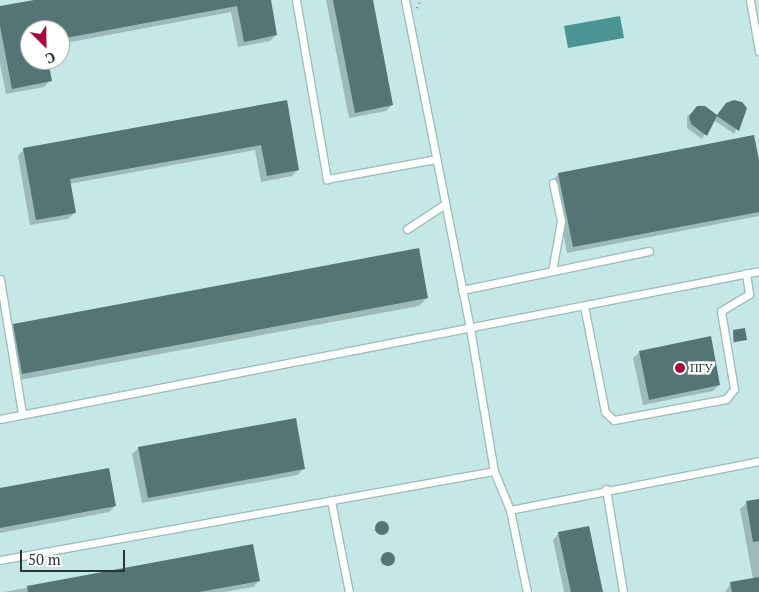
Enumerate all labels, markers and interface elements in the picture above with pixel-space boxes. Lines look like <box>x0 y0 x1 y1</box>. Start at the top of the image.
north arrow <box>20 20 70 70</box>
text: С <box>43 48 59 69</box>
place label: ПГУ <box>690 361 713 375</box>
marker: ПГУ <box>674 362 686 374</box>
scale bar <box>22 540 128 572</box>
text: 50 m <box>28 549 61 569</box>

